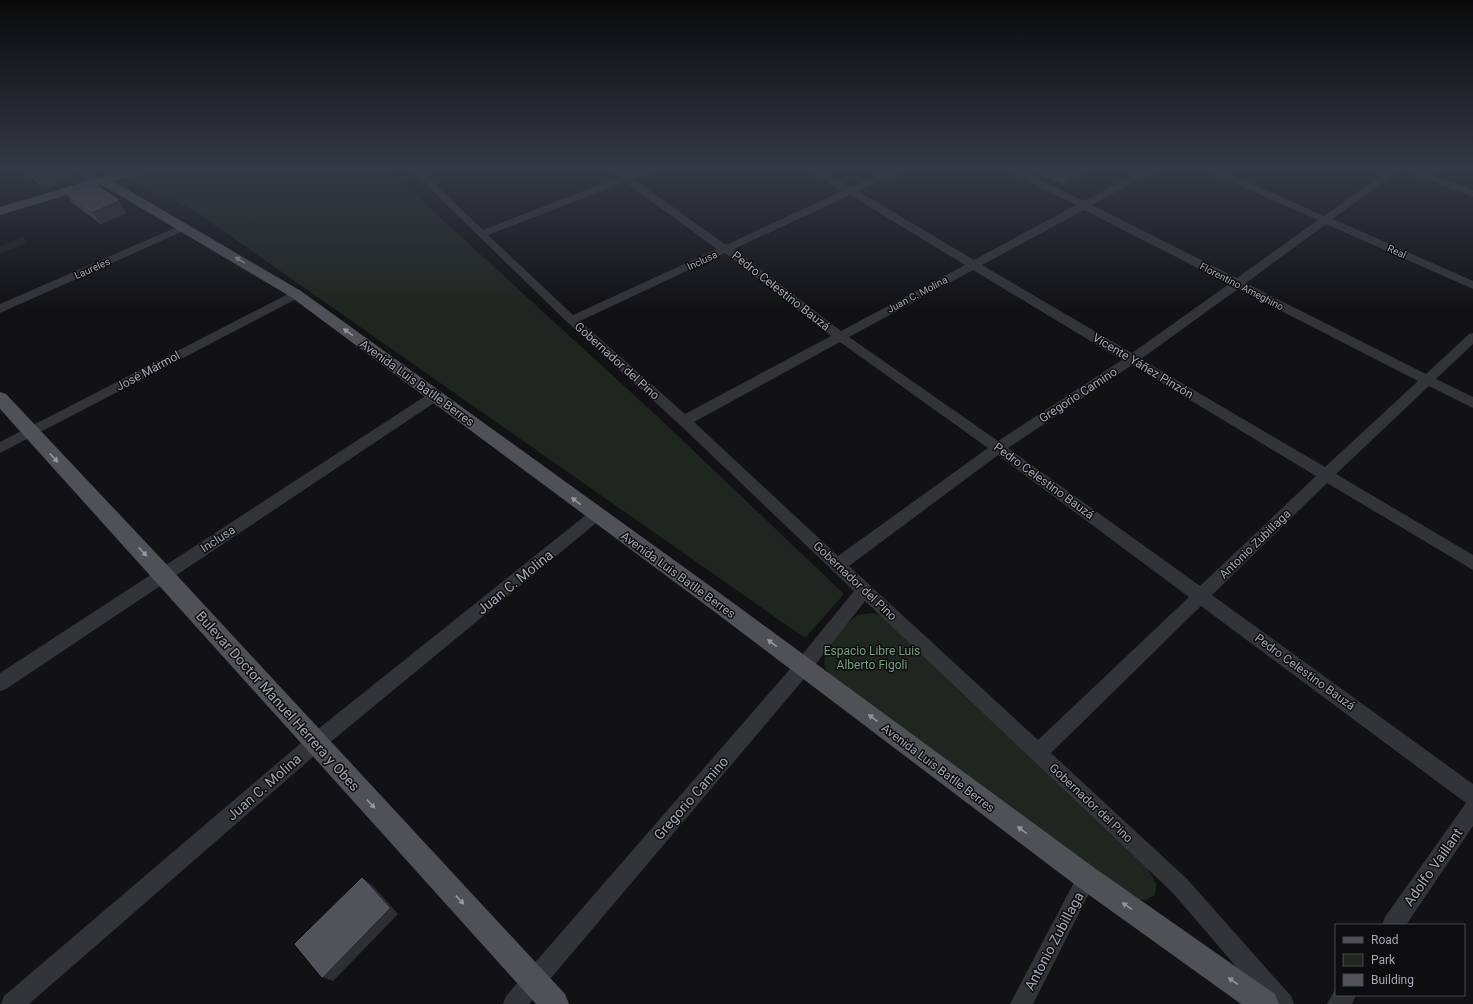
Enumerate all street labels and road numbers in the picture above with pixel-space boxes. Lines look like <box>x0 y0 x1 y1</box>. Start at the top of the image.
street label: Real <box>1386 242 1408 260</box>
street label: Pedro Celestino Bauzá <box>729 248 833 334</box>
street label: Inclusa <box>685 249 719 272</box>
street label: Laureles <box>73 256 112 281</box>
street label: Florentino Ameghino <box>1198 261 1286 312</box>
street label: Juan C. Molina <box>885 274 949 315</box>
street label: Gobernador del Pino <box>572 319 662 403</box>
street label: Vicente Yáñez Pinzón <box>1090 330 1196 402</box>
street label: Avenida Luis Batlle Berres <box>357 337 477 429</box>
street label: José Mármol <box>114 348 182 394</box>
street label: Gregorio Camino <box>1036 365 1120 425</box>
street label: Pedro Celestino Bauzá <box>991 440 1097 522</box>
street label: Antonio Zubillaga <box>1217 507 1293 581</box>
street label: Inclusa <box>198 523 238 555</box>
street label: Avenida Luis Batlle Berres <box>618 529 738 621</box>
street label: Gobernador del Pino <box>810 539 900 623</box>
street label: Juan C. Molina <box>474 547 556 617</box>
street label: Bulevar Doctor Manuel Herrera y Obes <box>193 608 363 794</box>
street label: Pedro Celestino Bauzá <box>1252 631 1358 713</box>
street label: Avenida Luis Batlle Berres <box>879 721 997 815</box>
street label: Juan C. Molina <box>224 750 304 824</box>
street label: Gregorio Camino <box>650 753 732 843</box>
street label: Gobernador del Pino <box>1046 761 1136 845</box>
street label: Adolfo Vaillant <box>1400 825 1466 909</box>
street label: Antonio Zubillaga <box>1021 889 1087 993</box>

